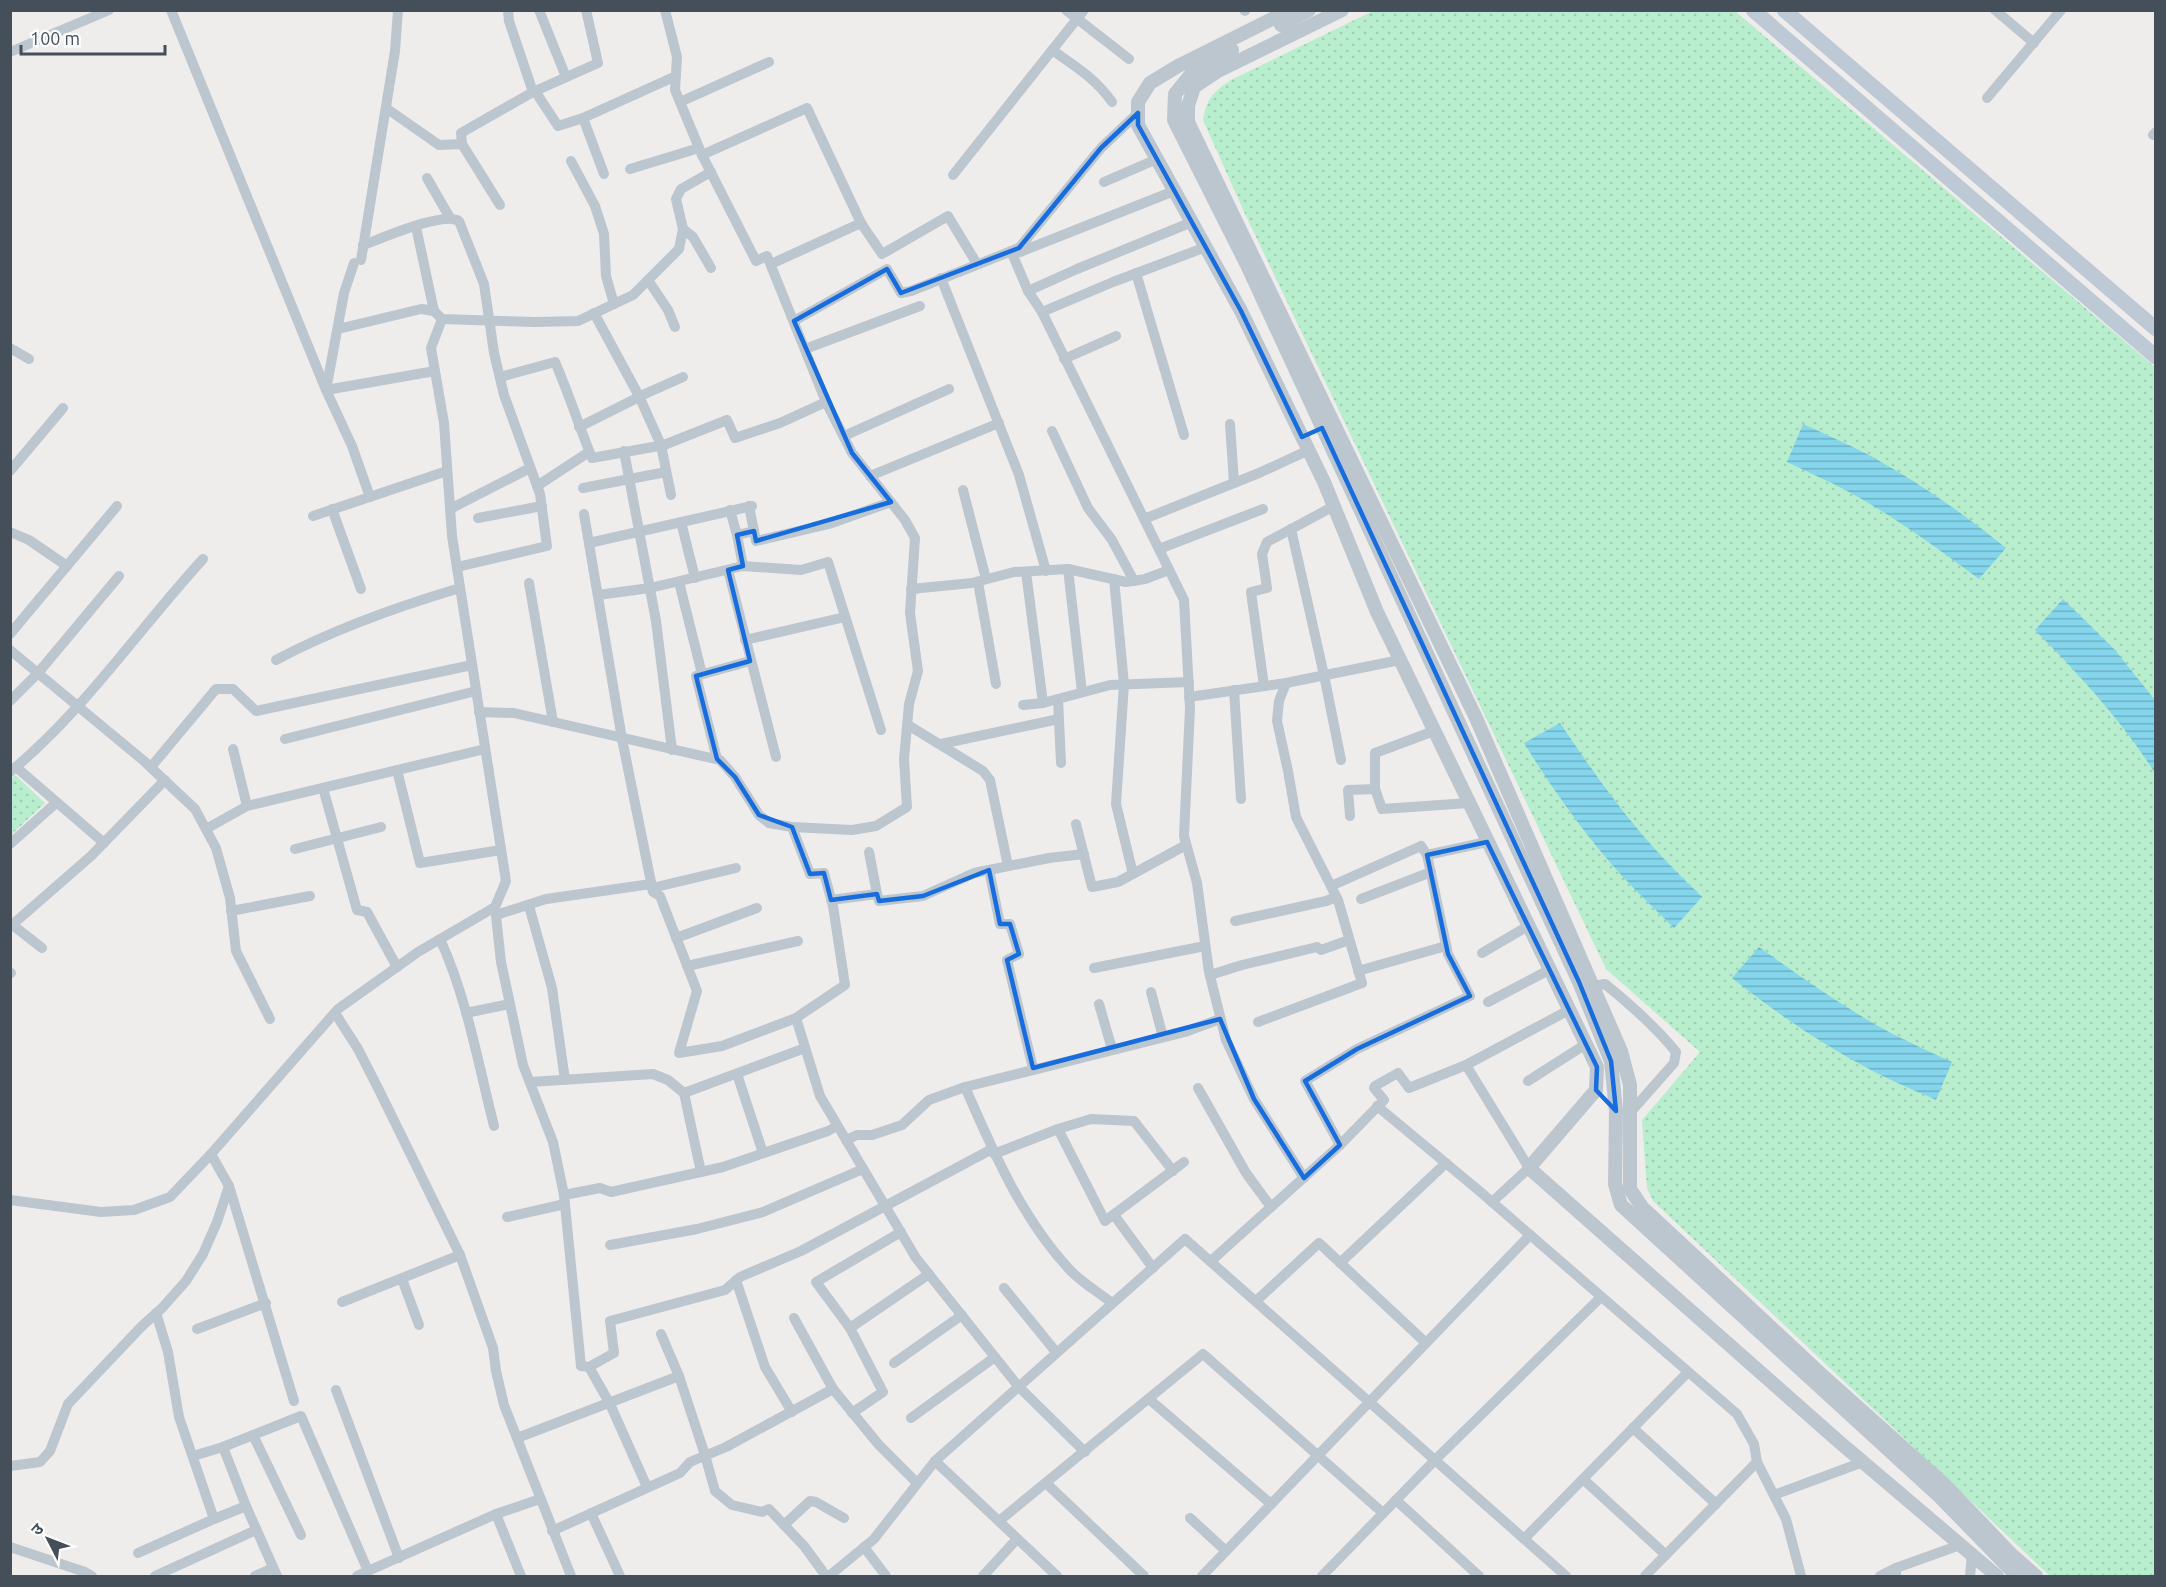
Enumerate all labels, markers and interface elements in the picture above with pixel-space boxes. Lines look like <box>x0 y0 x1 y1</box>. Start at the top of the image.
scale bar <box>21 18 165 56</box>
text: 100 m <box>30 28 80 48</box>
north arrow <box>18 1509 78 1569</box>
text: उ <box>27 1519 47 1538</box>

